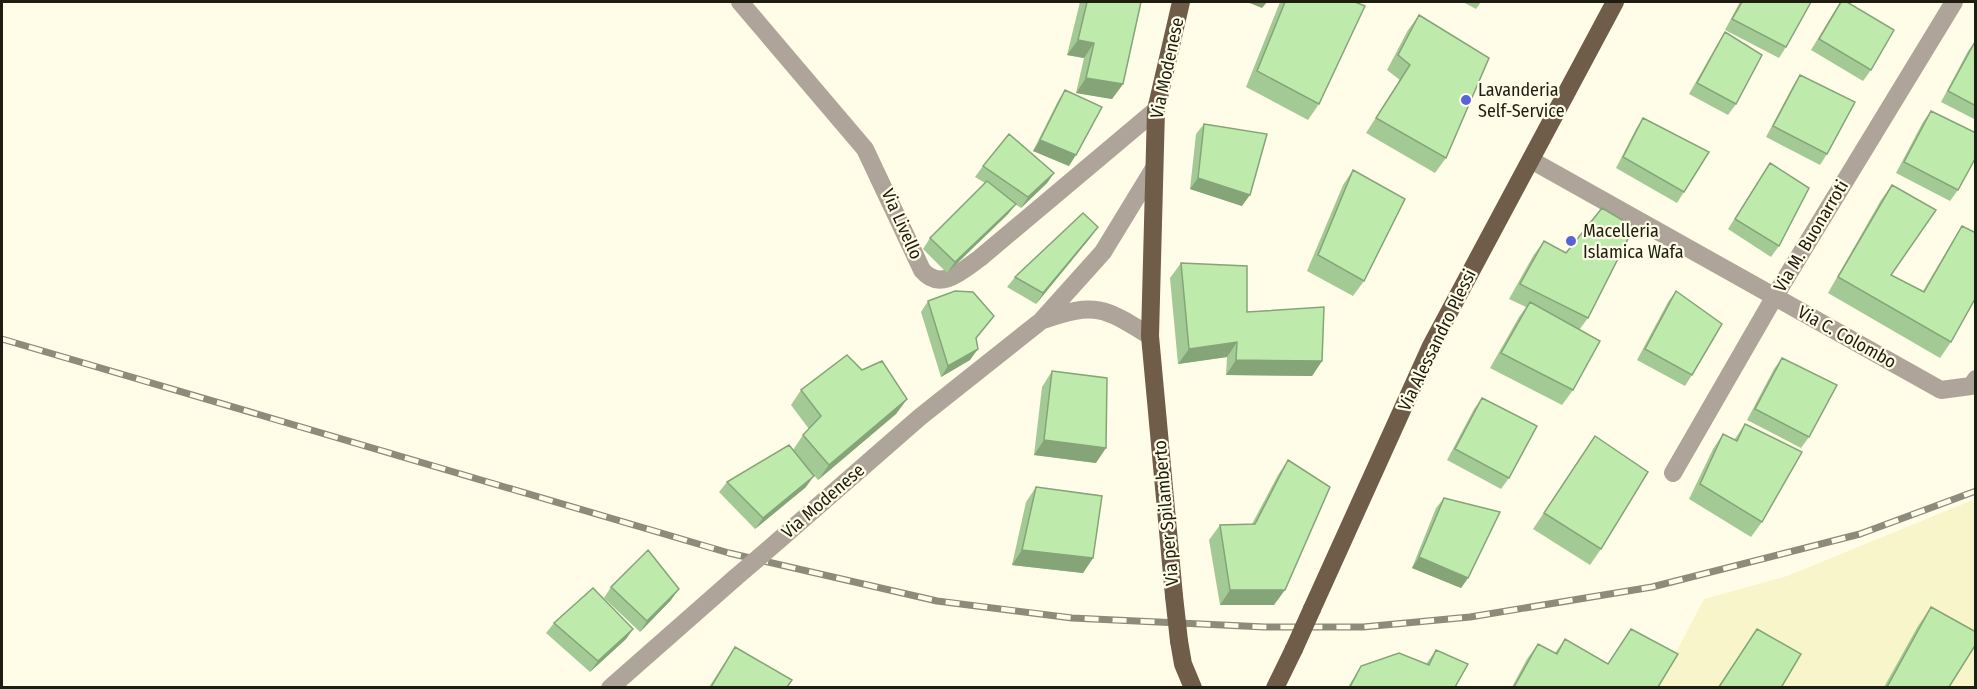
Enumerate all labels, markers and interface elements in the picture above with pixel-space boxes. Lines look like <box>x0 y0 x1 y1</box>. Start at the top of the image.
street label: Via Modenese <box>1146 15 1188 120</box>
place label: Lavanderia Self-Service <box>1478 79 1565 122</box>
marker: Lavanderia Self-Service <box>1459 93 1473 107</box>
street label: Via M. Buonarroti <box>1769 176 1853 296</box>
street label: Via Livello <box>877 185 927 263</box>
place label: Macelleria Islamica Wafa <box>1583 220 1684 263</box>
marker: Macelleria Islamica Wafa <box>1564 234 1578 248</box>
street label: Via Alessandro Plessi <box>1393 266 1481 414</box>
street label: Via C. Colombo <box>1794 301 1900 373</box>
street label: Via per Spilamberto <box>1149 439 1183 587</box>
street label: Via Modenese <box>777 459 869 543</box>

